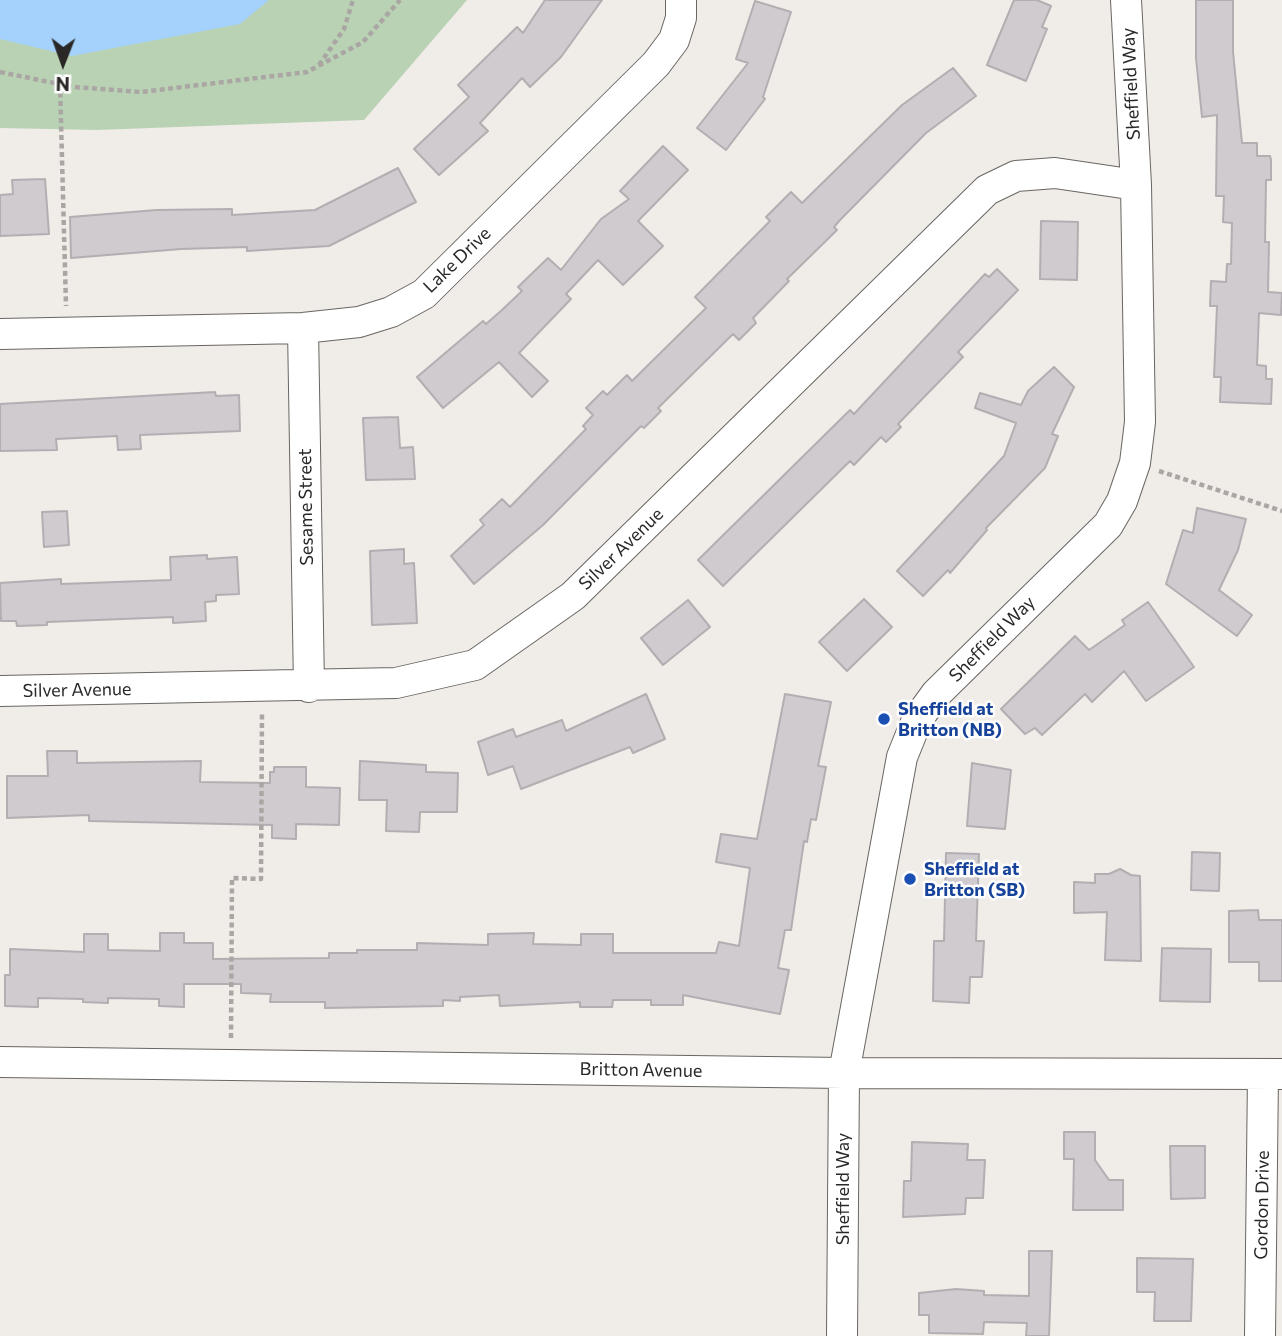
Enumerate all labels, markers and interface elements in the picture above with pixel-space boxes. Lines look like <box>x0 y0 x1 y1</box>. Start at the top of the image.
street label: Sheffield Way <box>1117 27 1145 141</box>
north arrow <box>28 28 98 98</box>
text: N <box>55 73 70 96</box>
street label: Lake Drive <box>419 223 495 297</box>
street label: Sesame Street <box>294 448 318 566</box>
street label: Silver Avenue <box>574 503 668 595</box>
street label: Sheffield Way <box>945 592 1039 686</box>
street label: Silver Avenue <box>22 678 132 702</box>
place label: Sheffield at Britton (NB) <box>898 698 1002 740</box>
marker: Sheffield at Britton (NB) <box>876 711 892 727</box>
place label: Sheffield at Britton (SB) <box>924 858 1025 900</box>
marker: Sheffield at Britton (SB) <box>902 871 918 887</box>
street label: Britton Avenue <box>580 1058 702 1082</box>
street label: Sheffield Way <box>832 1133 854 1245</box>
street label: Gordon Drive <box>1250 1150 1274 1260</box>

